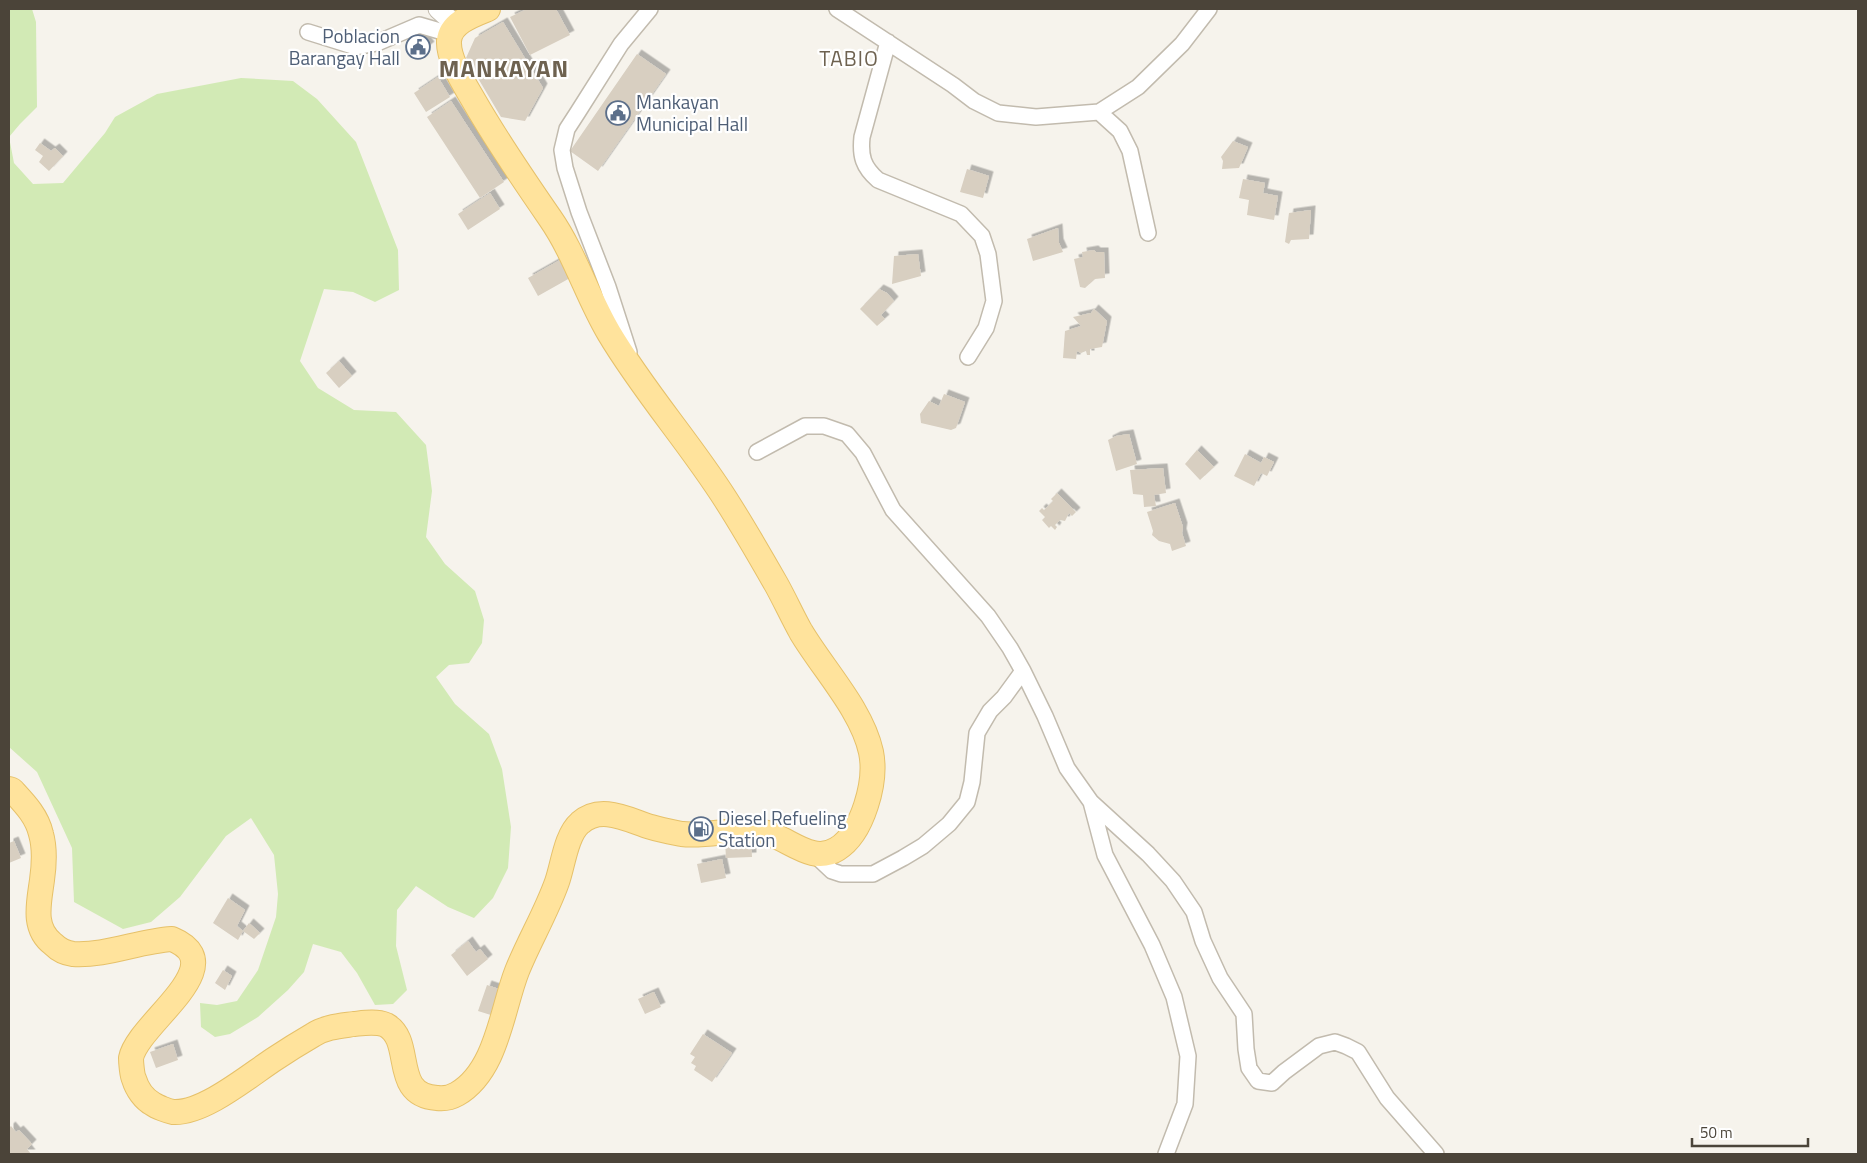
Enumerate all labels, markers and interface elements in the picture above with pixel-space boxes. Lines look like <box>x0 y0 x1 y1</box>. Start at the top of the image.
place label: Poblacion Barangay Hall <box>289 21 400 72</box>
public building icon: Poblacion Barangay Hall <box>405 34 431 60</box>
district label: TABIO <box>819 42 879 74</box>
district label: MANKAYAN <box>439 50 569 86</box>
place label: Mankayan Municipal Hall <box>636 87 748 138</box>
public building icon: Mankayan Municipal Hall <box>605 100 631 126</box>
place label: Diesel Refueling Station <box>718 803 847 854</box>
fuel station icon: Diesel Refueling Station <box>688 816 714 842</box>
scale bar <box>1692 1116 1808 1148</box>
text: 50 m <box>1700 1121 1733 1144</box>

